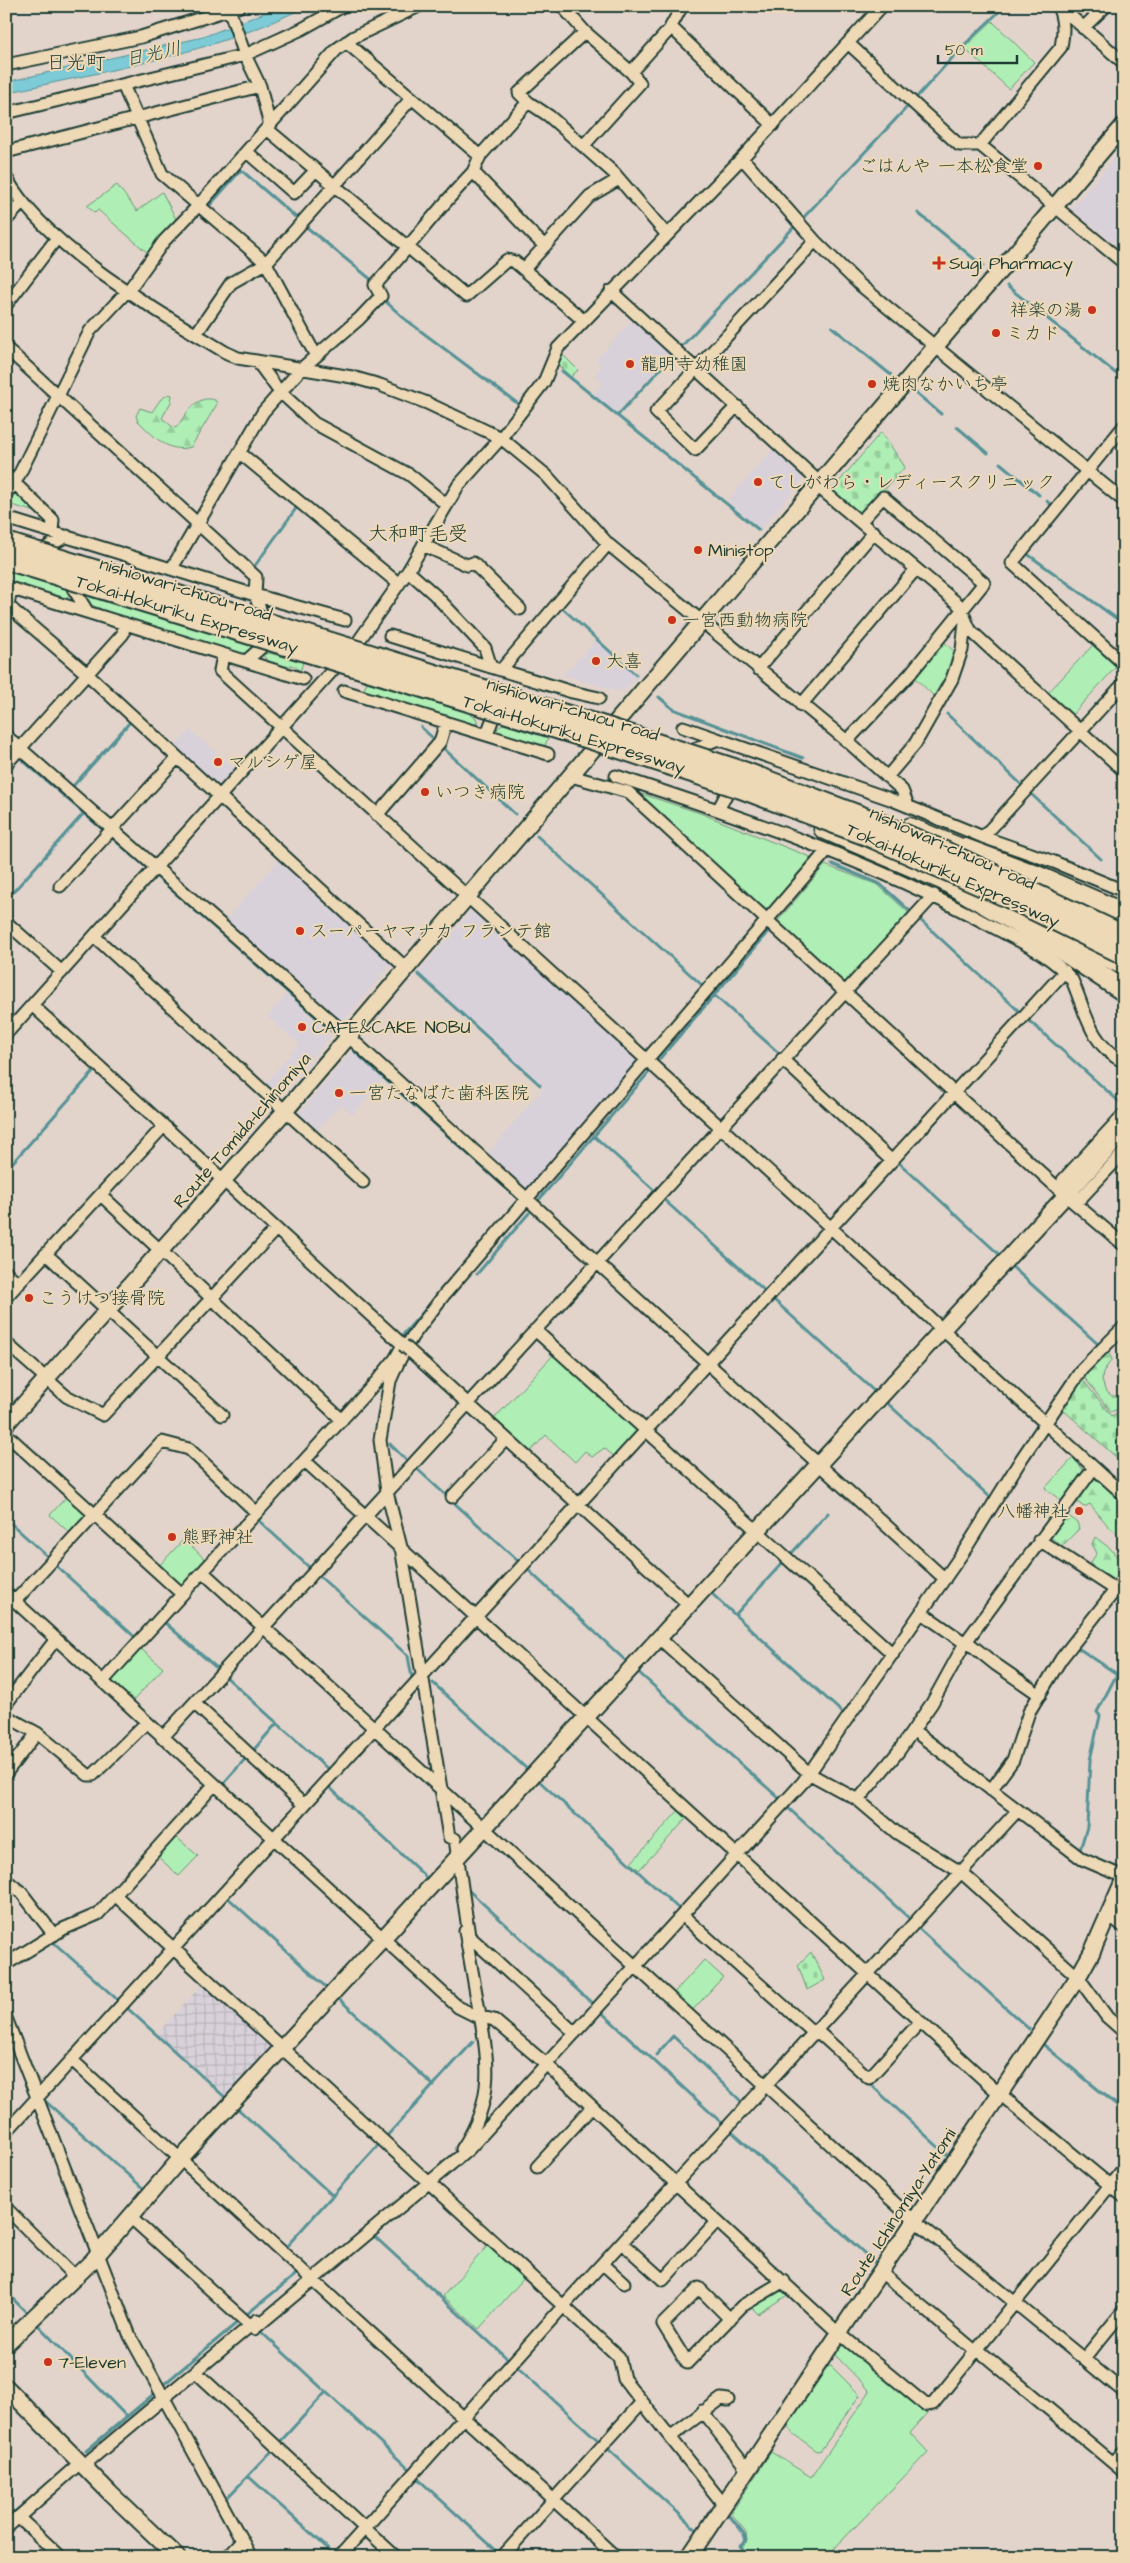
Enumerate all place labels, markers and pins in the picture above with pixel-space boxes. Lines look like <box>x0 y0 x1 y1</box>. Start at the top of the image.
place label: ごはんや 一本松食堂 <box>859 154 1028 179</box>
marker: ごはんや 一本松食堂 <box>1032 160 1044 172</box>
place label: Sugi Pharmacy <box>949 251 1073 277</box>
marker: Sugi Pharmacy <box>933 257 945 269</box>
place label: 祥楽の湯 <box>1010 298 1082 323</box>
marker: 祥楽の湯 <box>1086 304 1098 316</box>
place label: ミカド <box>1006 321 1060 346</box>
marker: ミカド <box>990 327 1002 339</box>
place label: 龍明寺幼稚園 <box>640 352 748 377</box>
marker: 龍明寺幼稚園 <box>624 358 636 370</box>
place label: 焼肉なかいち亭 <box>882 372 1008 397</box>
marker: 焼肉なかいち亭 <box>866 378 878 390</box>
place label: てしがわら・レディースクリニック <box>768 470 1055 495</box>
marker: てしがわら・レディースクリニック <box>752 476 764 488</box>
place label: Ministop <box>708 538 774 563</box>
marker: Ministop <box>692 544 704 556</box>
place label: 一宮西動物病院 <box>682 608 808 633</box>
marker: 一宮西動物病院 <box>666 614 678 626</box>
place label: 大喜 <box>606 649 642 674</box>
marker: 大喜 <box>590 655 602 667</box>
place label: マルシゲ屋 <box>228 750 318 775</box>
marker: マルシゲ屋 <box>212 756 224 768</box>
place label: いつき病院 <box>435 780 525 805</box>
marker: いつき病院 <box>419 786 431 798</box>
place label: スーパーヤマナカ フランテ館 <box>310 919 552 944</box>
marker: スーパーヤマナカ フランテ館 <box>294 925 306 937</box>
place label: CAFE&CAKE NOBU <box>312 1015 471 1040</box>
marker: CAFE&CAKE NOBU <box>296 1021 308 1033</box>
place label: 一宮たなばた歯科医院 <box>349 1081 529 1106</box>
marker: 一宮たなばた歯科医院 <box>333 1087 345 1099</box>
place label: こうけつ接骨院 <box>39 1286 165 1311</box>
marker: こうけつ接骨院 <box>23 1292 35 1304</box>
place label: 八幡神社 <box>997 1499 1069 1524</box>
marker: 八幡神社 <box>1073 1505 1085 1517</box>
place label: 熊野神社 <box>182 1525 254 1550</box>
marker: 熊野神社 <box>166 1531 178 1543</box>
place label: 7-Eleven <box>58 2350 126 2375</box>
marker: 7-Eleven <box>42 2356 54 2368</box>

